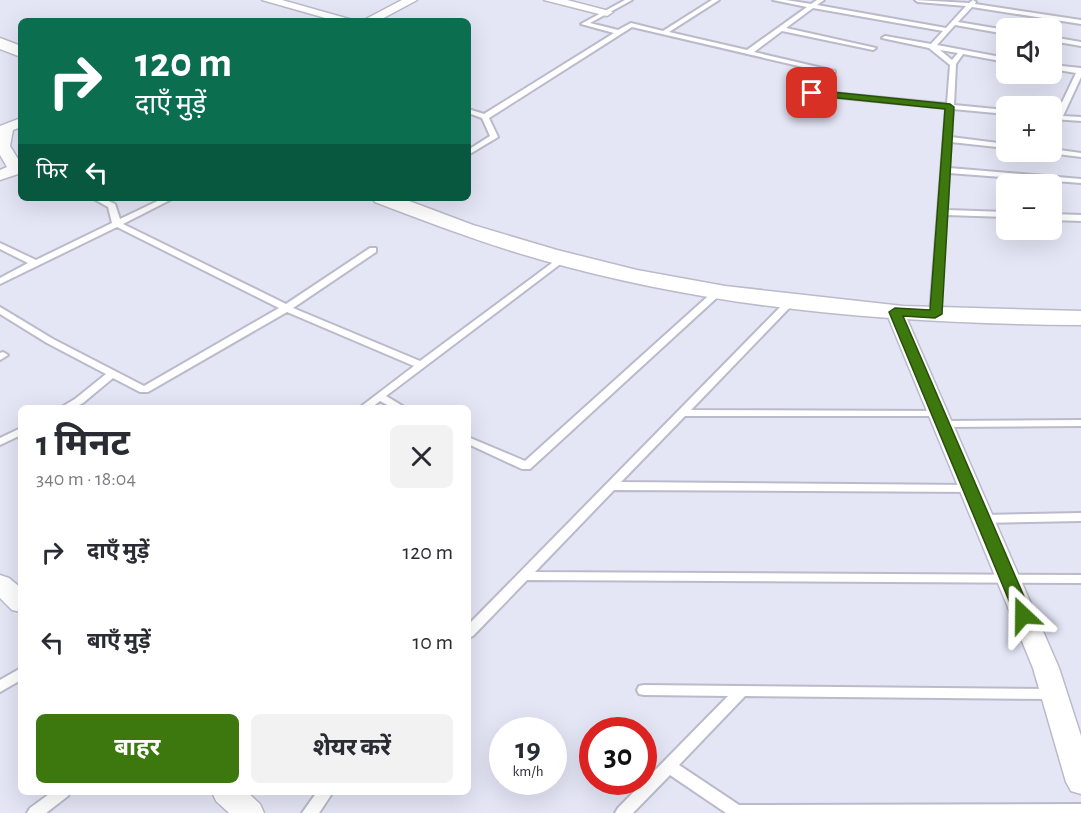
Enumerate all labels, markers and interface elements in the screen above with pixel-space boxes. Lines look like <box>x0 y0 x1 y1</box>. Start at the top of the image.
map controls <box>996 18 1062 240</box>
button: sound <box>996 18 1062 84</box>
icon: right <box>36 42 114 120</box>
text: 120 m <box>135 42 232 84</box>
pin <box>786 67 837 118</box>
icon: arrive <box>795 76 828 109</box>
text: दाएँ मुड़ें <box>135 91 206 118</box>
button: + <box>996 96 1062 162</box>
icon: left <box>80 156 113 189</box>
text: फिर <box>36 160 68 182</box>
button: − <box>996 174 1062 240</box>
button: close <box>390 425 453 488</box>
text: 1 मिनट <box>36 426 130 462</box>
text: 340 m · 18:04 <box>36 469 136 489</box>
icon: right <box>36 536 69 569</box>
text: दाएँ मुड़ें <box>87 540 149 562</box>
text: 120 m <box>403 541 453 563</box>
position arrow <box>991 583 1055 647</box>
icon: left <box>36 626 69 659</box>
text: बाएँ मुड़ें <box>87 630 151 652</box>
text: 10 m <box>413 631 453 653</box>
button: बाहर <box>36 714 239 783</box>
button: शेयर करें <box>251 714 453 783</box>
speed limit sign: 30 <box>579 717 657 795</box>
text: 19 <box>515 734 541 764</box>
text: km/h <box>513 764 543 779</box>

